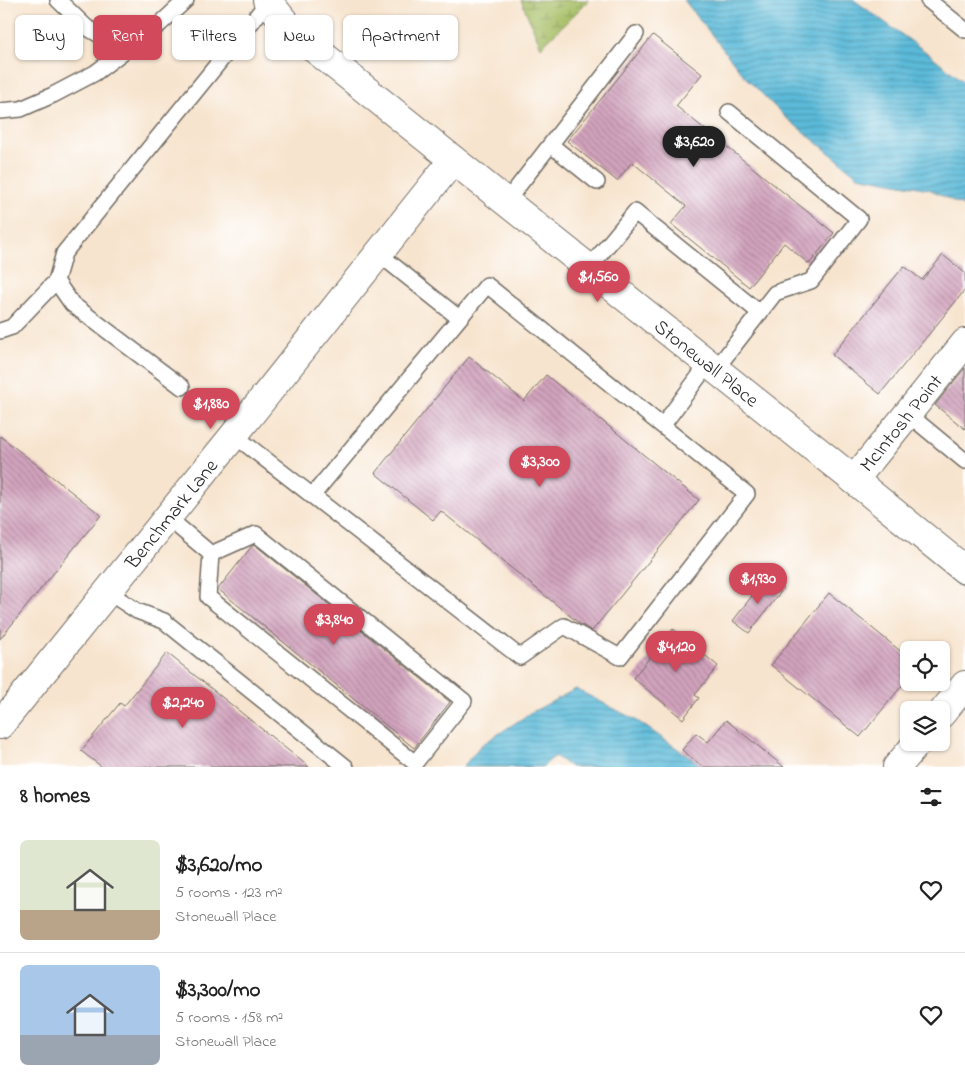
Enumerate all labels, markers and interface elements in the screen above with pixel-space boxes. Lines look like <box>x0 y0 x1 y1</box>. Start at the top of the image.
chip: Buy <box>15 15 83 60</box>
chip: Rent <box>93 15 162 60</box>
chip: Filters <box>172 15 255 60</box>
chip: New <box>265 15 333 60</box>
chip: Apartment <box>343 15 458 60</box>
pin: $3,620 <box>653 126 735 168</box>
text: $3,620 <box>674 130 714 154</box>
pin: $1,560 <box>557 260 639 303</box>
text: $1,560 <box>578 265 618 289</box>
street label: Stonewall Place <box>647 314 764 415</box>
street label: McIntosh Point <box>854 369 951 479</box>
pin: $1,880 <box>170 388 252 430</box>
text: $1,880 <box>193 392 229 416</box>
pin: $3,300 <box>499 446 581 488</box>
text: $3,300 <box>520 450 560 474</box>
street label: Benchmark Lane <box>119 454 226 577</box>
pin: $1,930 <box>717 562 799 605</box>
text: $1,930 <box>740 567 776 591</box>
pin: $3,840 <box>293 604 375 646</box>
text: $3,840 <box>315 608 353 632</box>
pin: $4,120 <box>635 630 717 673</box>
text: $4,120 <box>657 635 695 659</box>
map controls <box>900 641 950 751</box>
button: locate <box>900 641 950 691</box>
pin: $2,240 <box>142 686 224 729</box>
text: $2,240 <box>162 691 204 715</box>
button: layers <box>900 701 950 751</box>
text: 8 homes <box>20 782 90 812</box>
icon: filters <box>917 783 945 811</box>
text: $3,620/mo <box>175 851 262 881</box>
icon: home <box>60 860 120 920</box>
icon: heart <box>917 876 945 904</box>
text: 5 rooms · 123 m² <box>175 881 283 905</box>
text: Stonewall Place <box>175 905 276 929</box>
text: $3,300/mo <box>175 976 261 1006</box>
icon: home <box>60 985 120 1045</box>
icon: heart <box>917 1001 945 1029</box>
text: 5 rooms · 158 m² <box>175 1006 283 1030</box>
text: Stonewall Place <box>175 1030 276 1054</box>

